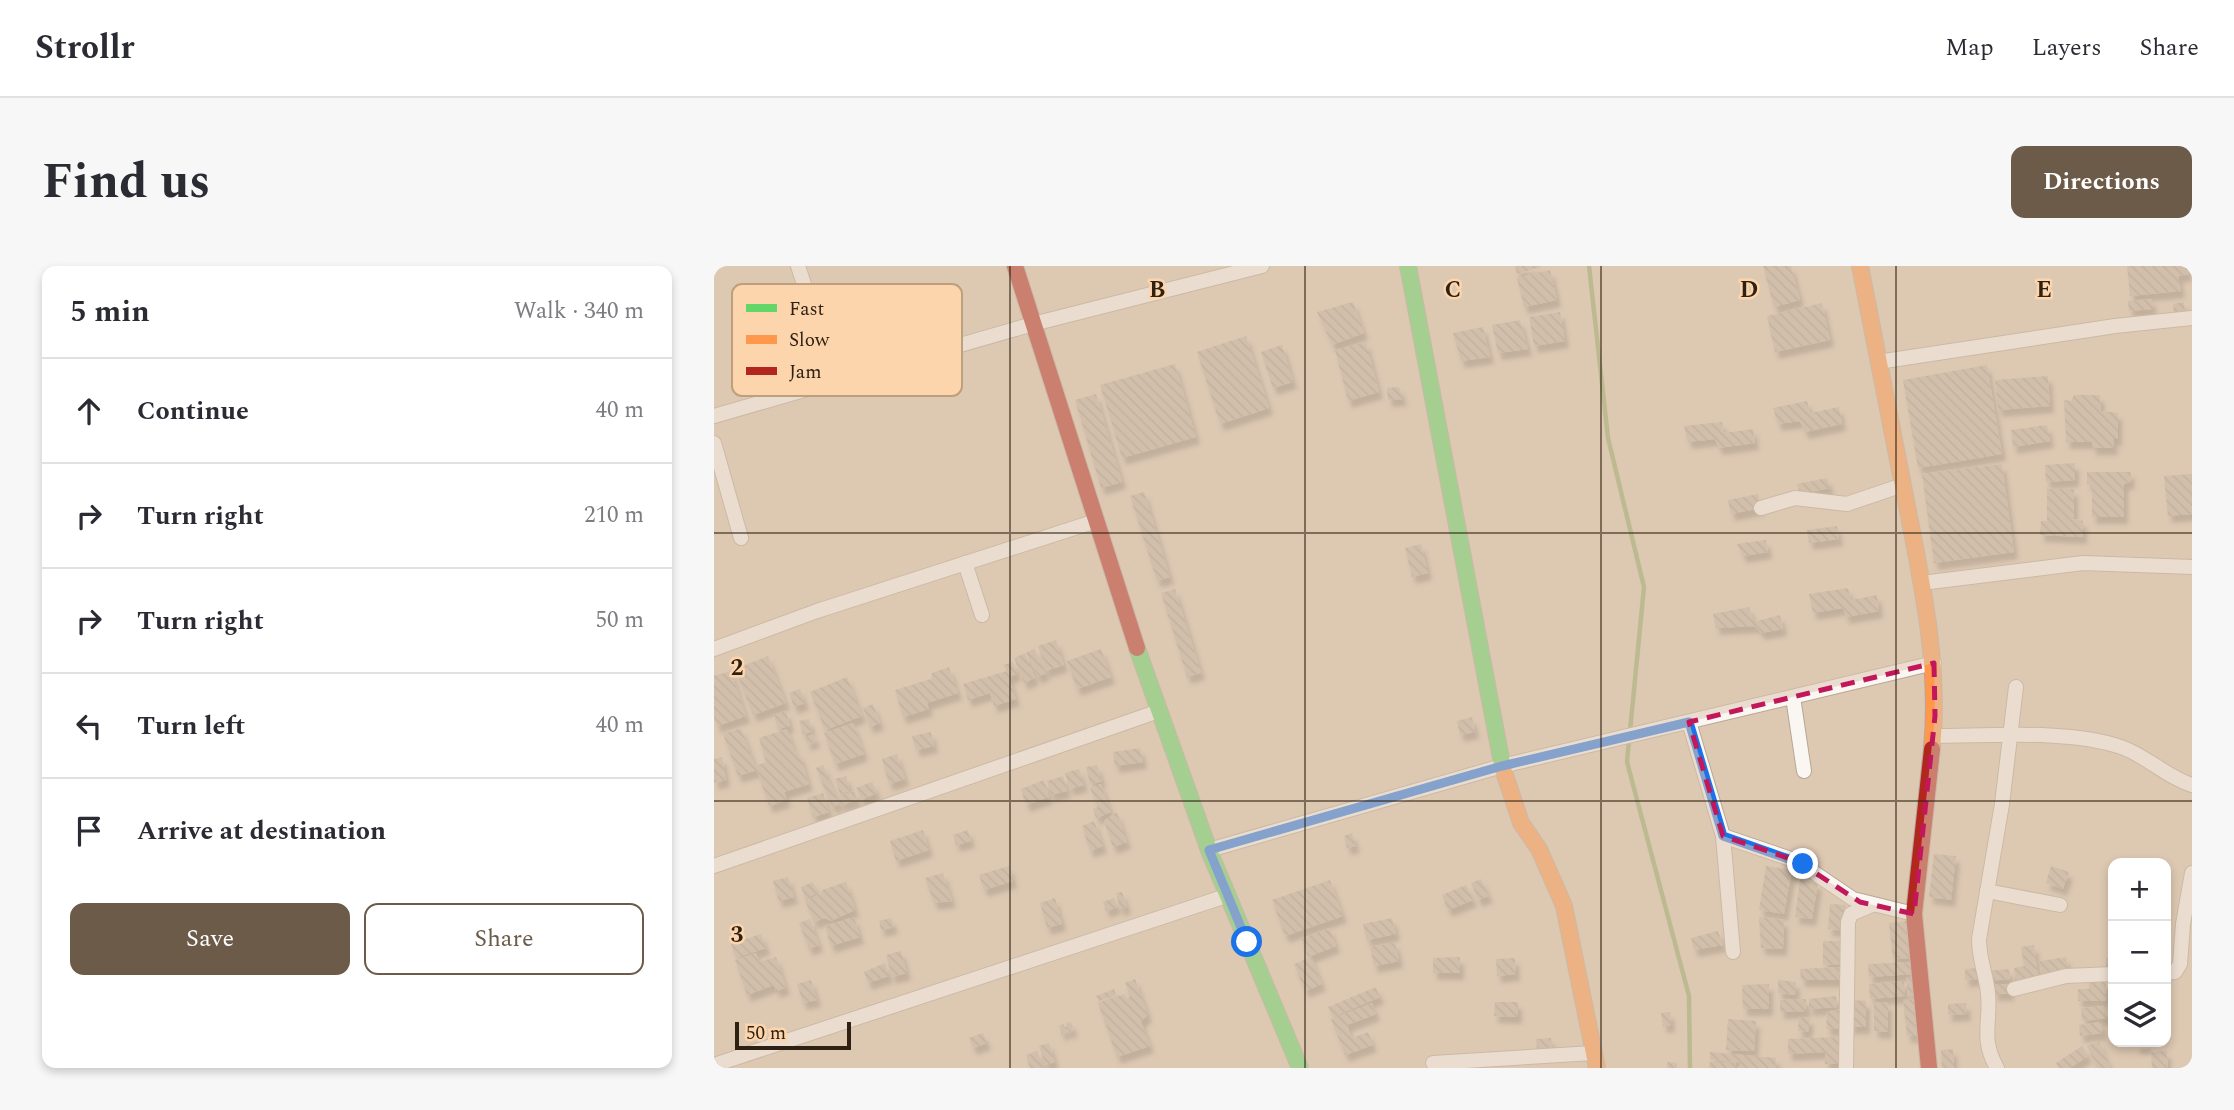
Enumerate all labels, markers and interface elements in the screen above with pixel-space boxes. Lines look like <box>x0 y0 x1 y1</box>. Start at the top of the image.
text: Strollr <box>35 23 135 73</box>
text: Map <box>1945 30 1994 66</box>
text: Layers <box>2032 30 2102 66</box>
text: Share <box>2140 30 2199 66</box>
text: Find us <box>42 145 210 220</box>
button: Directions <box>2011 146 2192 218</box>
text: B <box>1149 273 1165 308</box>
text: C <box>1445 273 1461 308</box>
text: D <box>1740 273 1758 308</box>
text: E <box>2036 273 2052 308</box>
legend <box>732 284 962 396</box>
text: 5 min <box>70 289 150 335</box>
text: Walk · 340 m <box>514 294 644 329</box>
text: Fast <box>789 295 825 324</box>
text: Slow <box>789 326 830 355</box>
text: Jam <box>789 358 821 387</box>
text: Continue <box>137 391 249 431</box>
icon: ahead <box>70 392 108 430</box>
text: 40 m <box>595 393 644 428</box>
text: Turn right <box>137 496 264 536</box>
icon: right <box>70 497 108 535</box>
text: 210 m <box>584 498 644 533</box>
text: Turn right <box>137 601 264 641</box>
icon: right <box>70 602 108 640</box>
text: 50 m <box>595 603 644 638</box>
text: 2 <box>731 651 744 686</box>
text: Turn left <box>137 706 245 746</box>
icon: left <box>70 707 108 745</box>
text: 40 m <box>595 708 644 743</box>
text: Arrive at destination <box>137 811 386 851</box>
icon: arrive <box>70 812 108 850</box>
route end <box>1787 848 1818 879</box>
map controls <box>2108 858 2171 1047</box>
button: + <box>2108 858 2171 921</box>
button: Save <box>70 903 350 975</box>
button: Share <box>364 903 644 975</box>
text: 3 <box>731 918 744 953</box>
button: − <box>2108 921 2171 984</box>
route start <box>1231 926 1262 957</box>
button: layers <box>2108 984 2171 1047</box>
scale bar <box>735 1019 850 1051</box>
text: 50 m <box>746 1019 786 1048</box>

